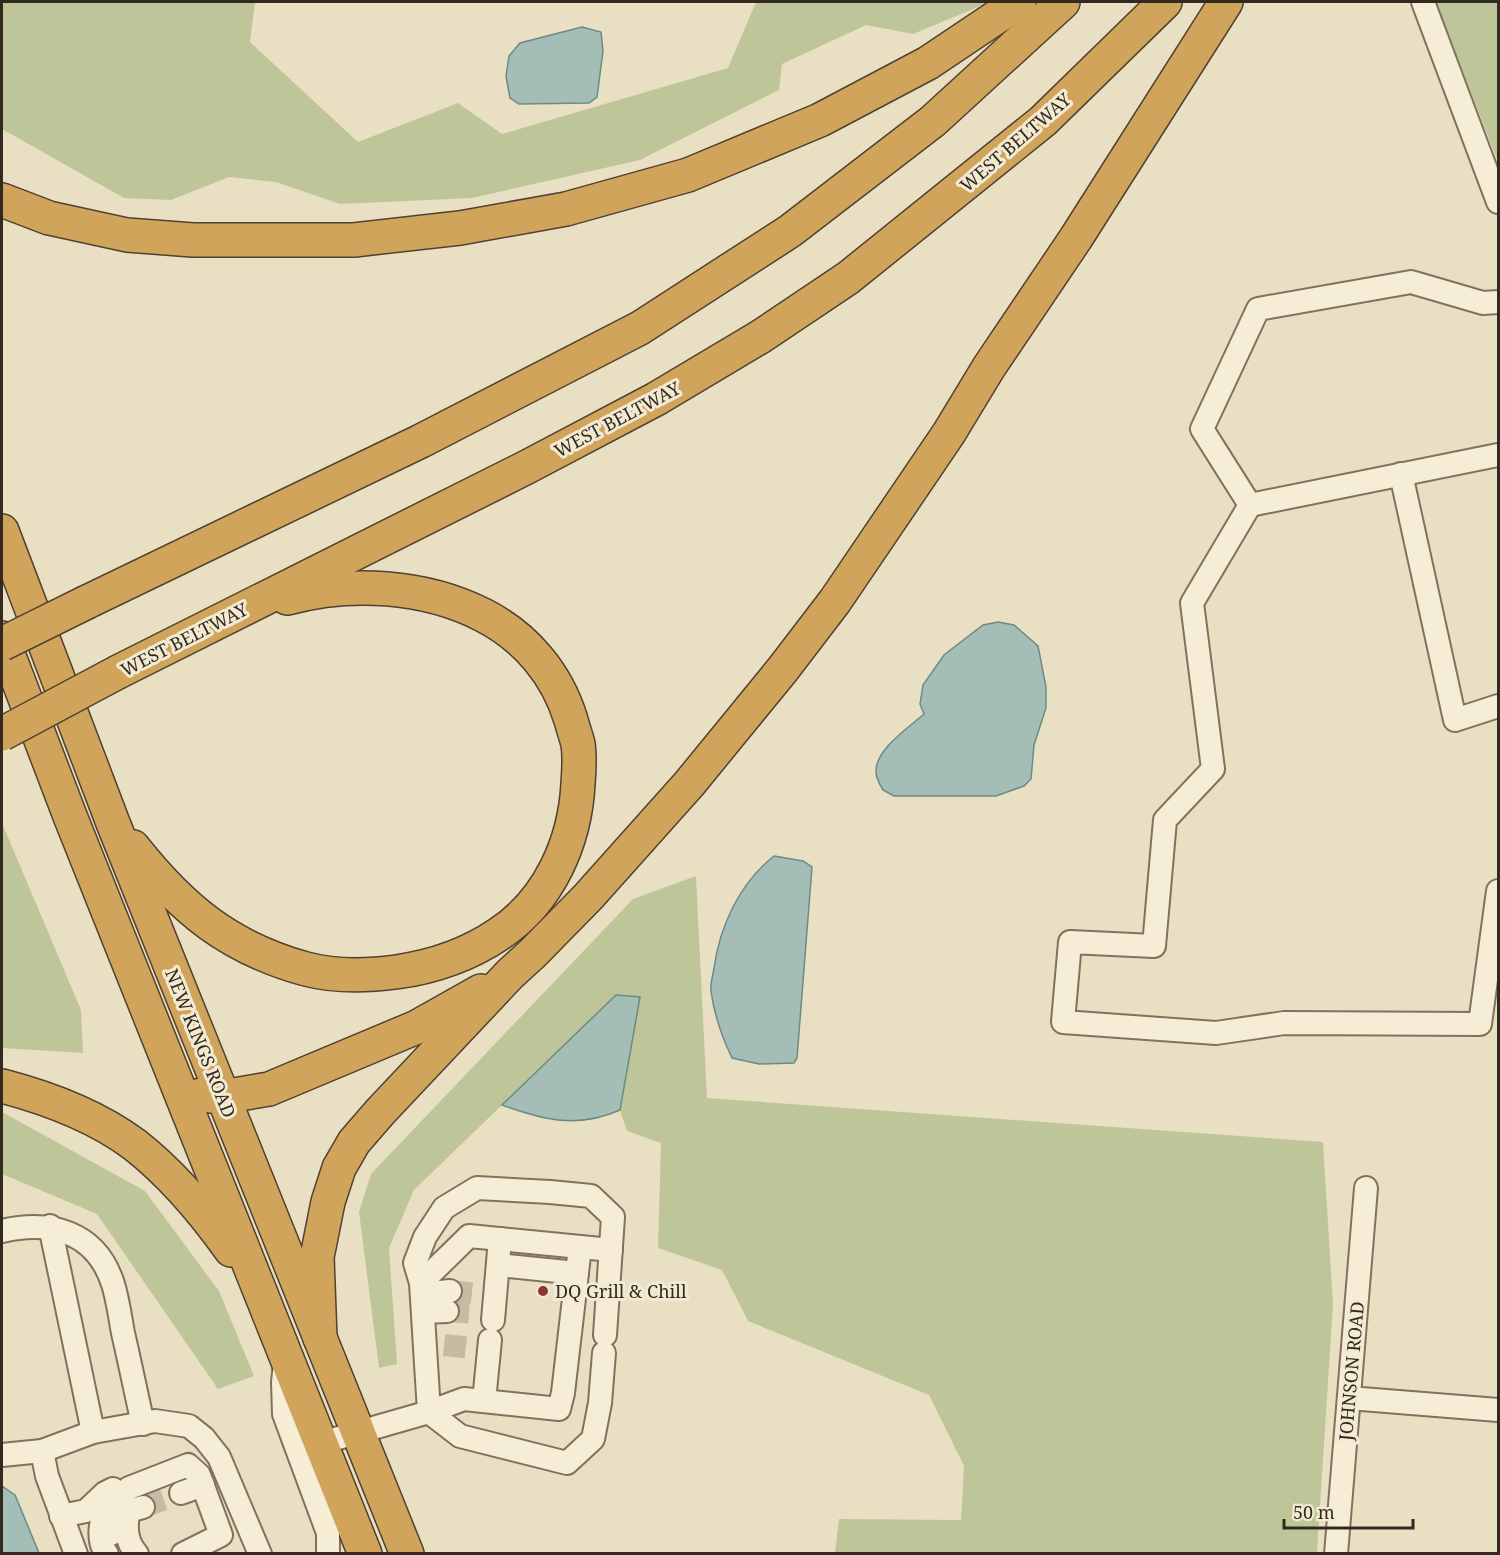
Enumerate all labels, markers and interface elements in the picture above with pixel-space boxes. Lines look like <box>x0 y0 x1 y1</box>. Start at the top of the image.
street label: WEST BELTWAY <box>955 87 1076 197</box>
street label: WEST BELTWAY <box>550 375 685 462</box>
street label: WEST BELTWAY <box>116 596 252 681</box>
street label: NEW KINGS ROAD <box>160 965 242 1121</box>
place label: DQ Grill & Chill <box>555 1279 687 1303</box>
marker: DQ Grill & Chill <box>536 1284 550 1298</box>
street label: JOHNSON ROAD <box>1333 1300 1369 1443</box>
scale bar <box>1284 1492 1413 1530</box>
text: 50 m <box>1293 1500 1335 1524</box>

